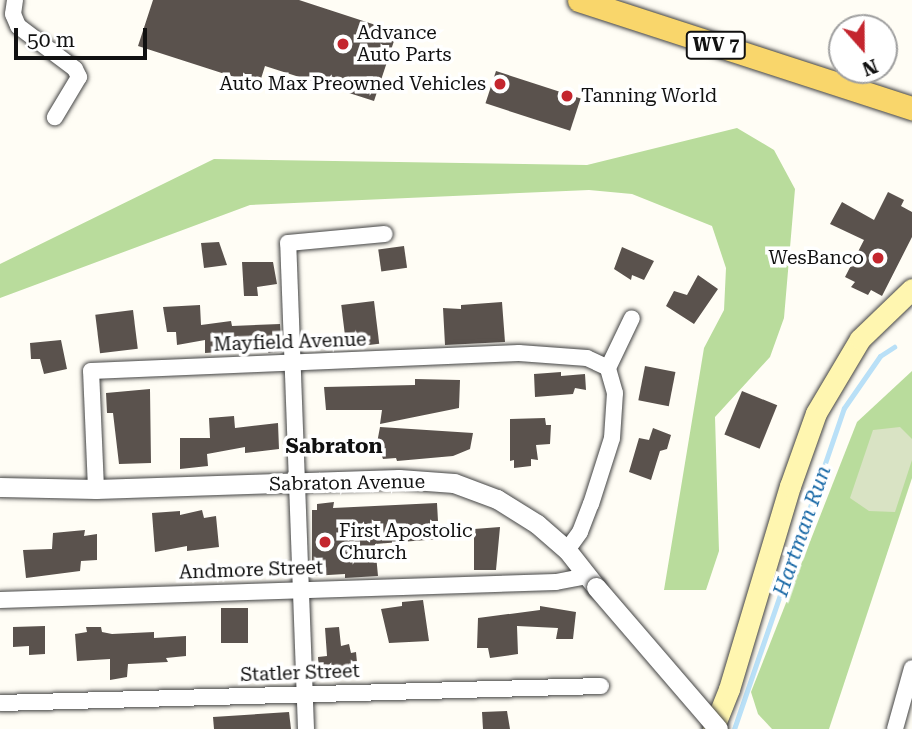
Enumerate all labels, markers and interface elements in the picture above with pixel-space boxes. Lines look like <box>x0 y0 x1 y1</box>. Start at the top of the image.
scale bar <box>18 14 150 58</box>
north arrow <box>828 14 898 84</box>
place label: Advance Auto Parts <box>357 22 452 66</box>
text: 50 m <box>27 28 75 52</box>
road number: WV 7 <box>684 31 748 60</box>
marker: Advance Auto Parts <box>335 36 351 52</box>
text: N <box>859 54 881 81</box>
place label: Auto Max Preowned Vehicles <box>220 73 486 95</box>
marker: Auto Max Preowned Vehicles <box>492 76 508 92</box>
place label: Tanning World <box>581 85 717 107</box>
marker: Tanning World <box>559 88 575 104</box>
place label: WesBanco <box>769 247 864 269</box>
marker: WesBanco <box>870 250 886 266</box>
street label: Mayfield Avenue <box>213 328 367 356</box>
district label: Sabraton <box>285 433 383 459</box>
water label: Hartman Run <box>768 462 836 600</box>
street label: Sabraton Avenue <box>269 470 425 496</box>
place label: First Apostolic Church <box>339 520 473 564</box>
marker: First Apostolic Church <box>317 534 333 550</box>
street label: Andmore Street <box>179 556 323 584</box>
street label: Statler Street <box>240 660 360 686</box>

